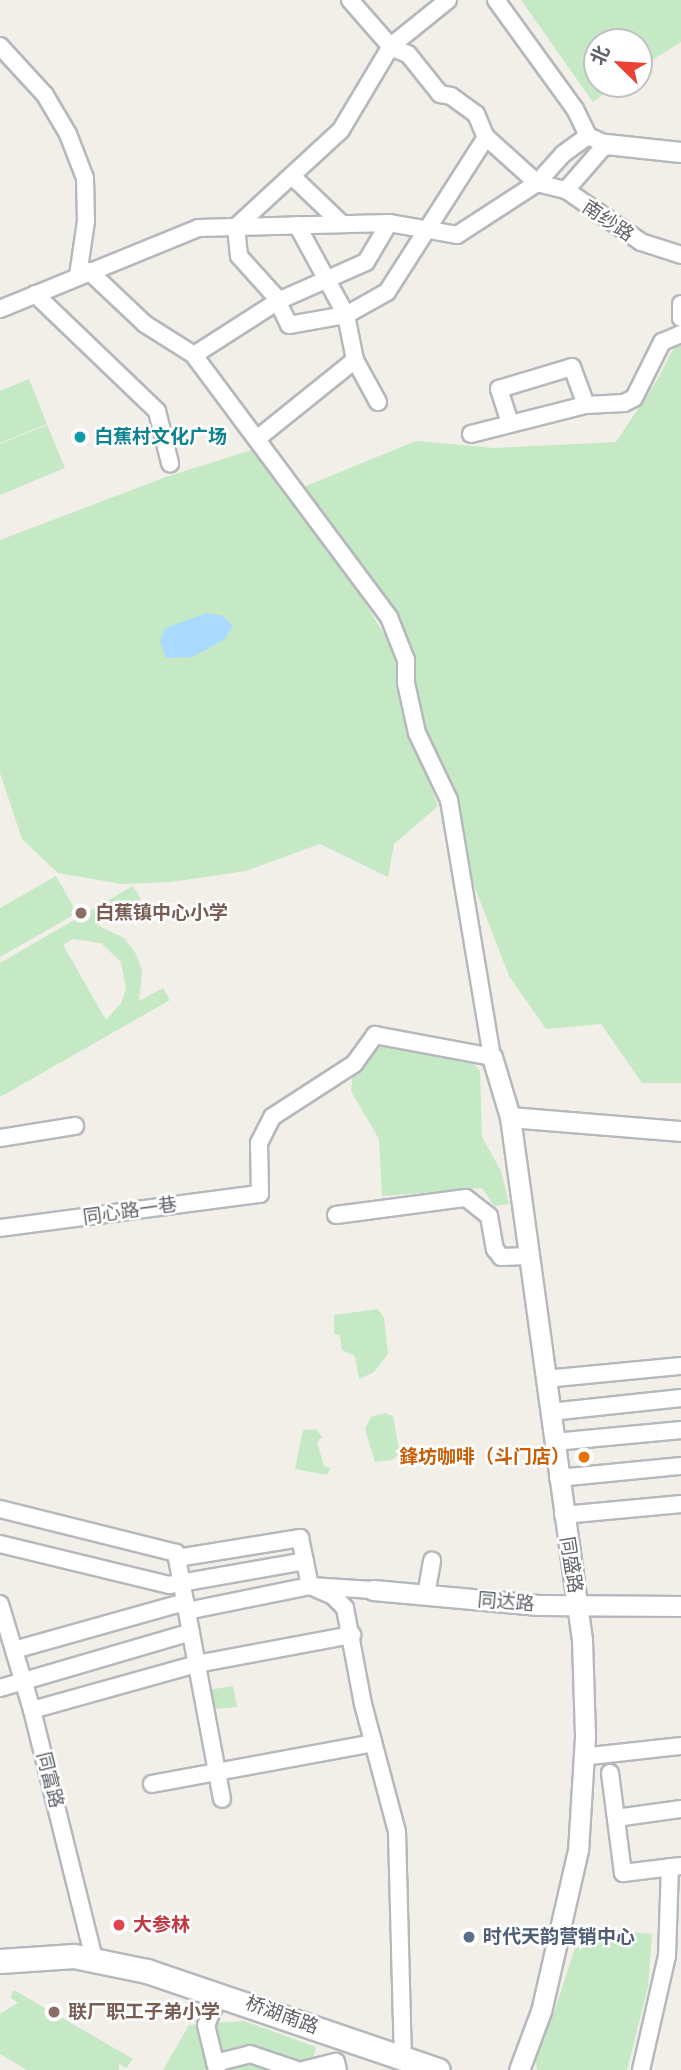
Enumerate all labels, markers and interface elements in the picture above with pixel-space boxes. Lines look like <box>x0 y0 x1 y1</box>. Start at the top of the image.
north arrow <box>583 28 653 98</box>
text: 北 <box>585 41 615 69</box>
street label: 南纱路 <box>578 196 638 246</box>
place label: 白蕉村文化广场 <box>94 426 227 448</box>
marker: 白蕉村文化广场 <box>72 429 88 445</box>
place label: 白蕉镇中心小学 <box>95 902 228 924</box>
marker: 白蕉镇中心小学 <box>73 905 89 921</box>
street label: 同心路一巷 <box>81 1193 179 1229</box>
place label: 鋒坊咖啡（斗门店） <box>399 1446 570 1468</box>
marker: 鋒坊咖啡（斗门店） <box>576 1449 592 1465</box>
street label: 同盛路 <box>555 1535 587 1595</box>
street label: 同达路 <box>477 1588 535 1616</box>
street label: 同富路 <box>32 1750 68 1810</box>
place label: 大参林 <box>133 1914 190 1936</box>
marker: 大参林 <box>111 1917 127 1933</box>
place label: 时代天韵营销中心 <box>483 1926 635 1948</box>
marker: 时代天韵营销中心 <box>461 1929 477 1945</box>
street label: 桥湖南路 <box>242 1991 322 2039</box>
place label: 联厂职工子弟小学 <box>68 2001 220 2023</box>
marker: 联厂职工子弟小学 <box>46 2004 62 2020</box>

